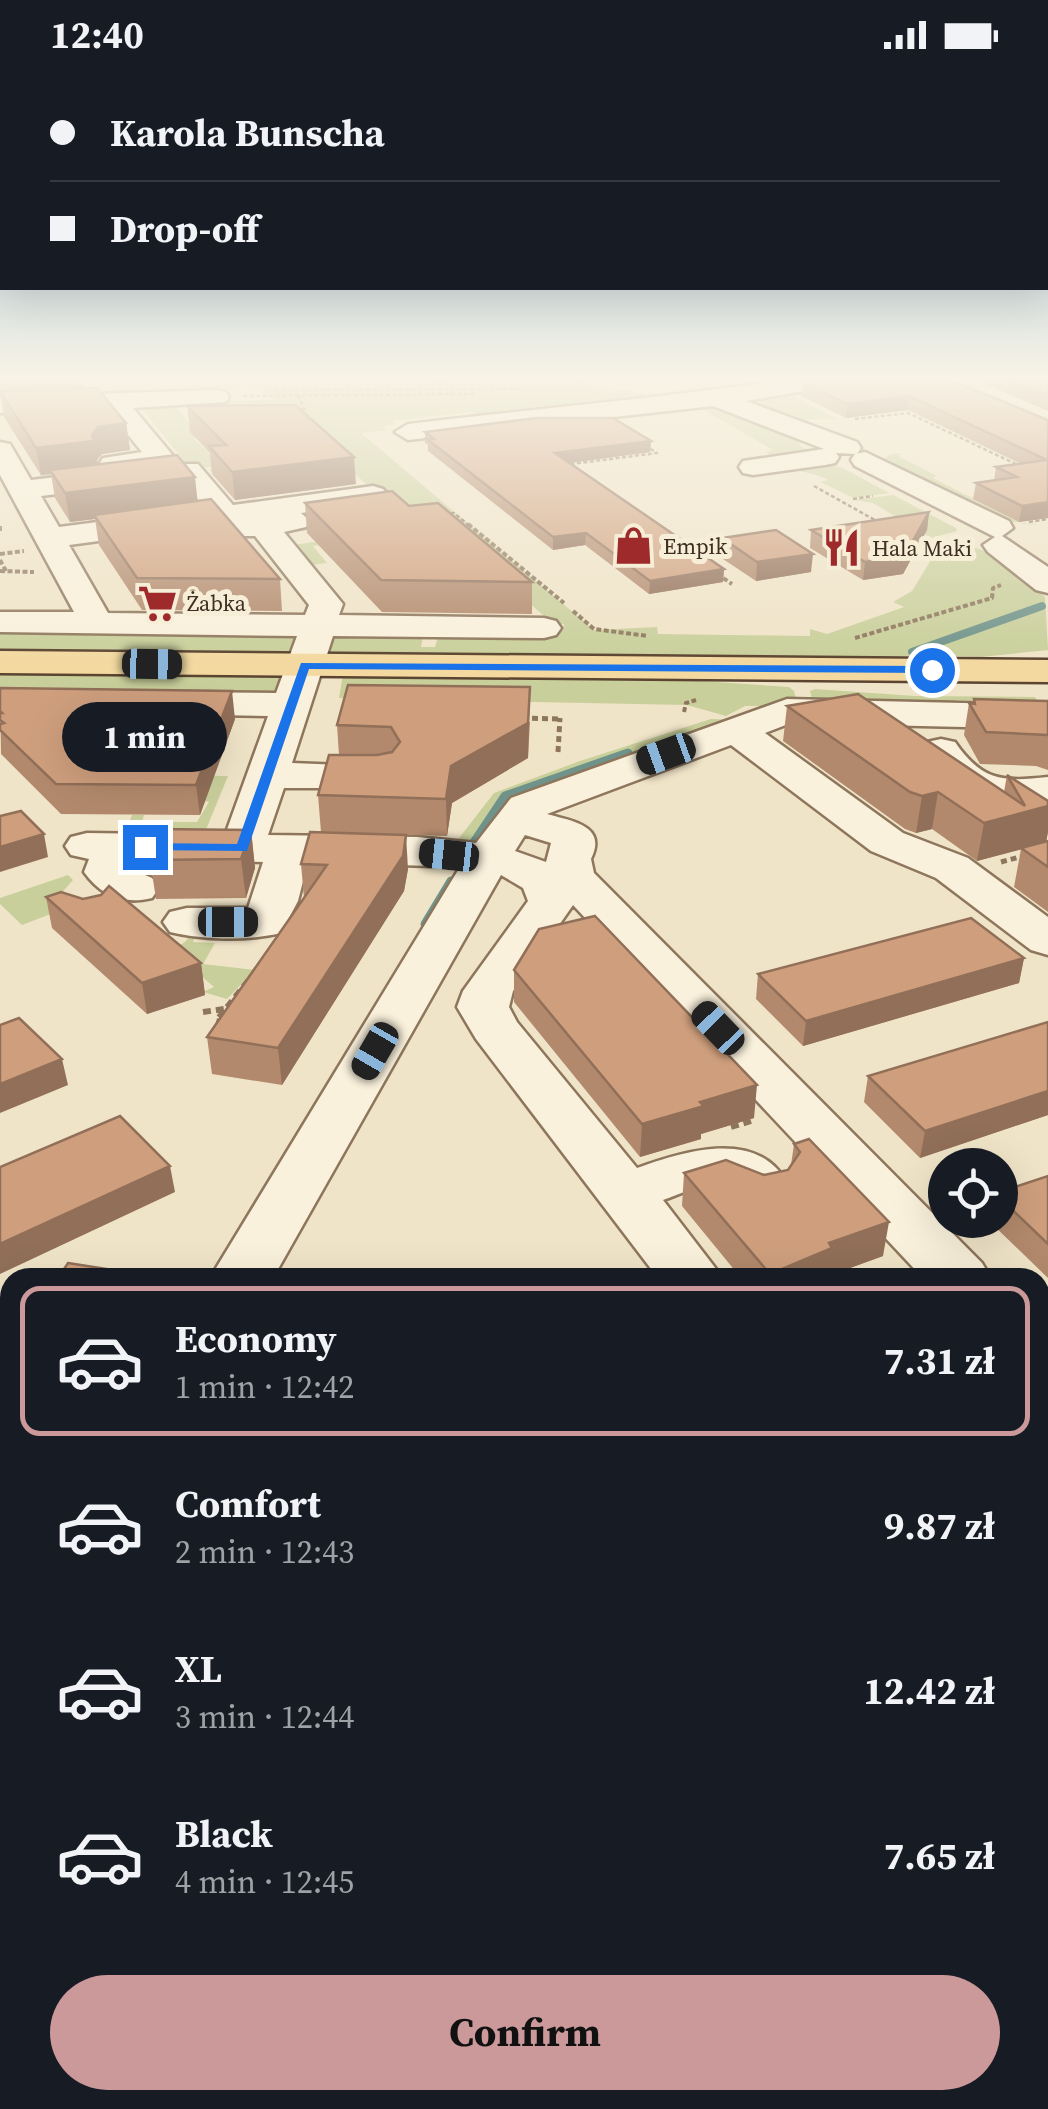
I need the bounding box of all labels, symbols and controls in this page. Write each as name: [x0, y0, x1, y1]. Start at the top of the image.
text: 12:40: [50, 9, 144, 61]
text: Karola Bunscha: [110, 107, 385, 159]
text: Drop-off: [110, 203, 259, 255]
shop icon: Empik: [612, 525, 654, 567]
restaurant icon: Hala Maki: [821, 527, 863, 569]
place label: Empik: [663, 531, 728, 561]
place label: Hala Maki: [872, 533, 972, 563]
supermarket icon: Żabka: [136, 582, 178, 624]
place label: Żabka: [187, 588, 247, 618]
car: [122, 648, 182, 680]
route start: [910, 648, 955, 693]
callout: 1 min: [62, 702, 228, 772]
text: 1 min: [103, 715, 186, 759]
car: [633, 730, 699, 778]
route end: [123, 825, 168, 870]
car: [418, 837, 480, 873]
car: [198, 907, 258, 937]
car: [686, 996, 750, 1060]
car: [347, 1018, 403, 1084]
map controls: [928, 1148, 1018, 1238]
button: locate: [928, 1148, 1018, 1238]
text: Economy: [175, 1313, 337, 1365]
icon: car: [55, 1316, 145, 1406]
text: 7.31 zł: [884, 1335, 995, 1387]
text: 1 min · 12:42: [175, 1365, 354, 1409]
text: Comfort: [175, 1478, 321, 1530]
icon: car: [55, 1481, 145, 1571]
text: 9.87 zł: [884, 1500, 995, 1552]
text: 2 min · 12:43: [175, 1530, 354, 1574]
text: XL: [175, 1643, 222, 1695]
icon: car: [55, 1646, 145, 1736]
text: 12.42 zł: [863, 1665, 995, 1717]
text: 3 min · 12:44: [175, 1695, 354, 1739]
text: Black: [175, 1808, 273, 1860]
icon: car: [55, 1811, 145, 1901]
text: 7.65 zł: [884, 1830, 995, 1882]
text: 4 min · 12:45: [175, 1860, 354, 1904]
button: Confirm: [50, 1975, 1000, 2090]

